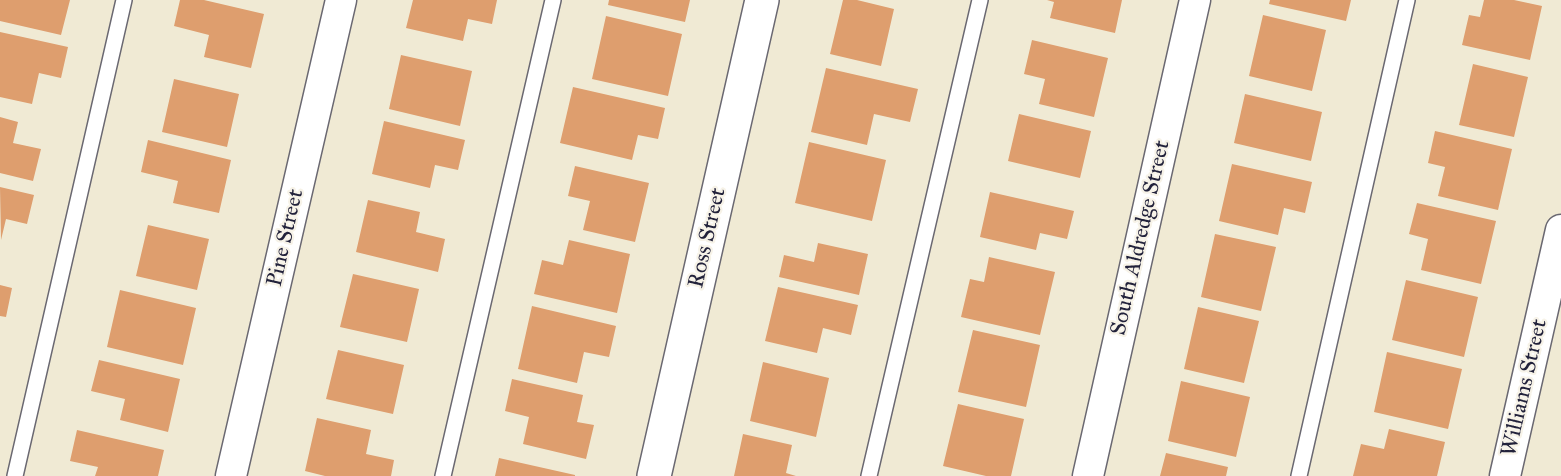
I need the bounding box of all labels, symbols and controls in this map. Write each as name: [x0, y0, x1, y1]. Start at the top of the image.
street label: South Aldredge Street: [1106, 138, 1176, 338]
street label: Ross Street: [684, 185, 732, 291]
street label: Pine Street: [262, 187, 310, 289]
street label: Williams Street: [1496, 317, 1554, 459]

